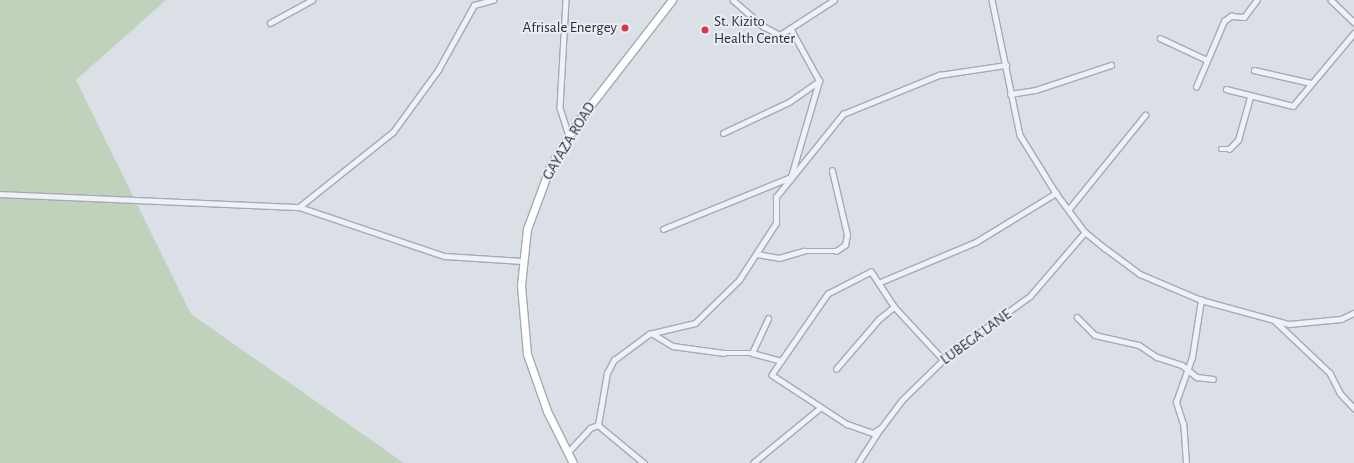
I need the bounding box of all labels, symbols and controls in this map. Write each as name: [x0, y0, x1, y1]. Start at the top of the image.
place label: St. Kizito Health Center: [714, 12, 795, 47]
place label: Afrisale Energey: [523, 19, 617, 37]
marker: Afrisale Energey: [620, 23, 630, 33]
marker: St. Kizito Health Center: [699, 24, 711, 36]
street label: GAYAZA ROAD: [539, 99, 599, 183]
street label: LUBEGA LANE: [937, 305, 1015, 369]

